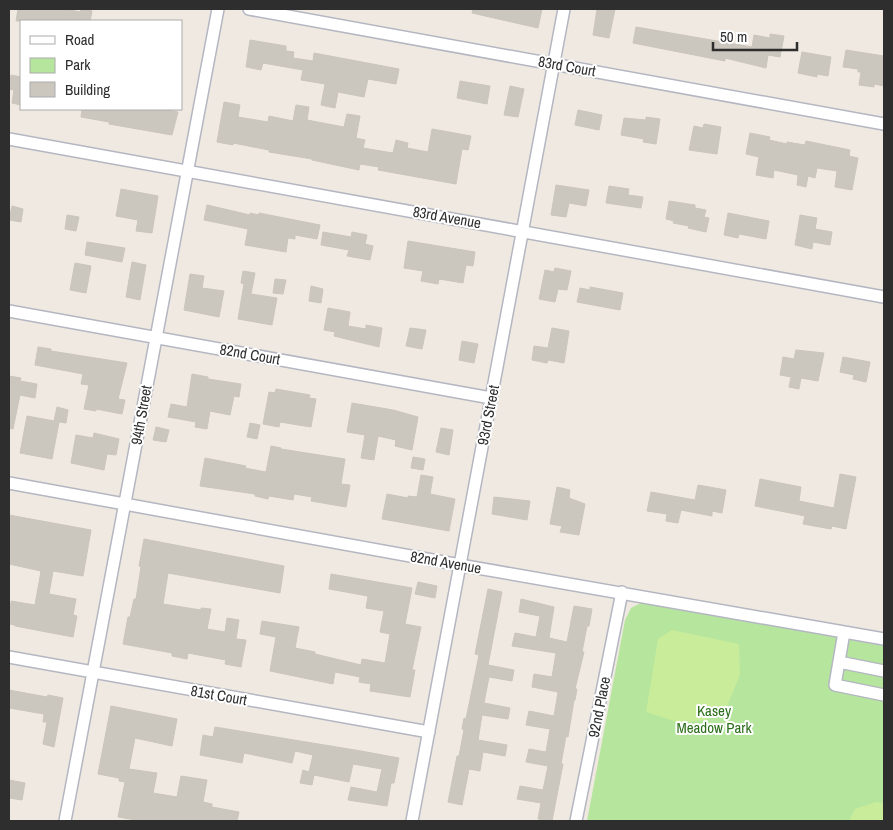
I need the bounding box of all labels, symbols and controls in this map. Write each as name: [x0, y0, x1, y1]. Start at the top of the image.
legend: [20, 20, 182, 110]
scale bar: [713, 20, 797, 52]
text: 50 m: [720, 26, 747, 47]
text: Road: [65, 29, 94, 50]
street label: 83rd Court: [537, 51, 598, 81]
text: Park: [65, 54, 91, 75]
text: Building: [65, 79, 110, 100]
street label: 83rd Avenue: [411, 201, 483, 233]
street label: 82nd Court: [218, 338, 282, 370]
street label: 94th Street: [125, 383, 157, 446]
street label: 93rd Street: [472, 383, 504, 447]
street label: 82nd Avenue: [409, 545, 483, 579]
street label: 92nd Place: [583, 675, 615, 739]
street label: 81st Court: [189, 680, 249, 710]
park label: Kasey Meadow Park: [676, 700, 752, 738]

